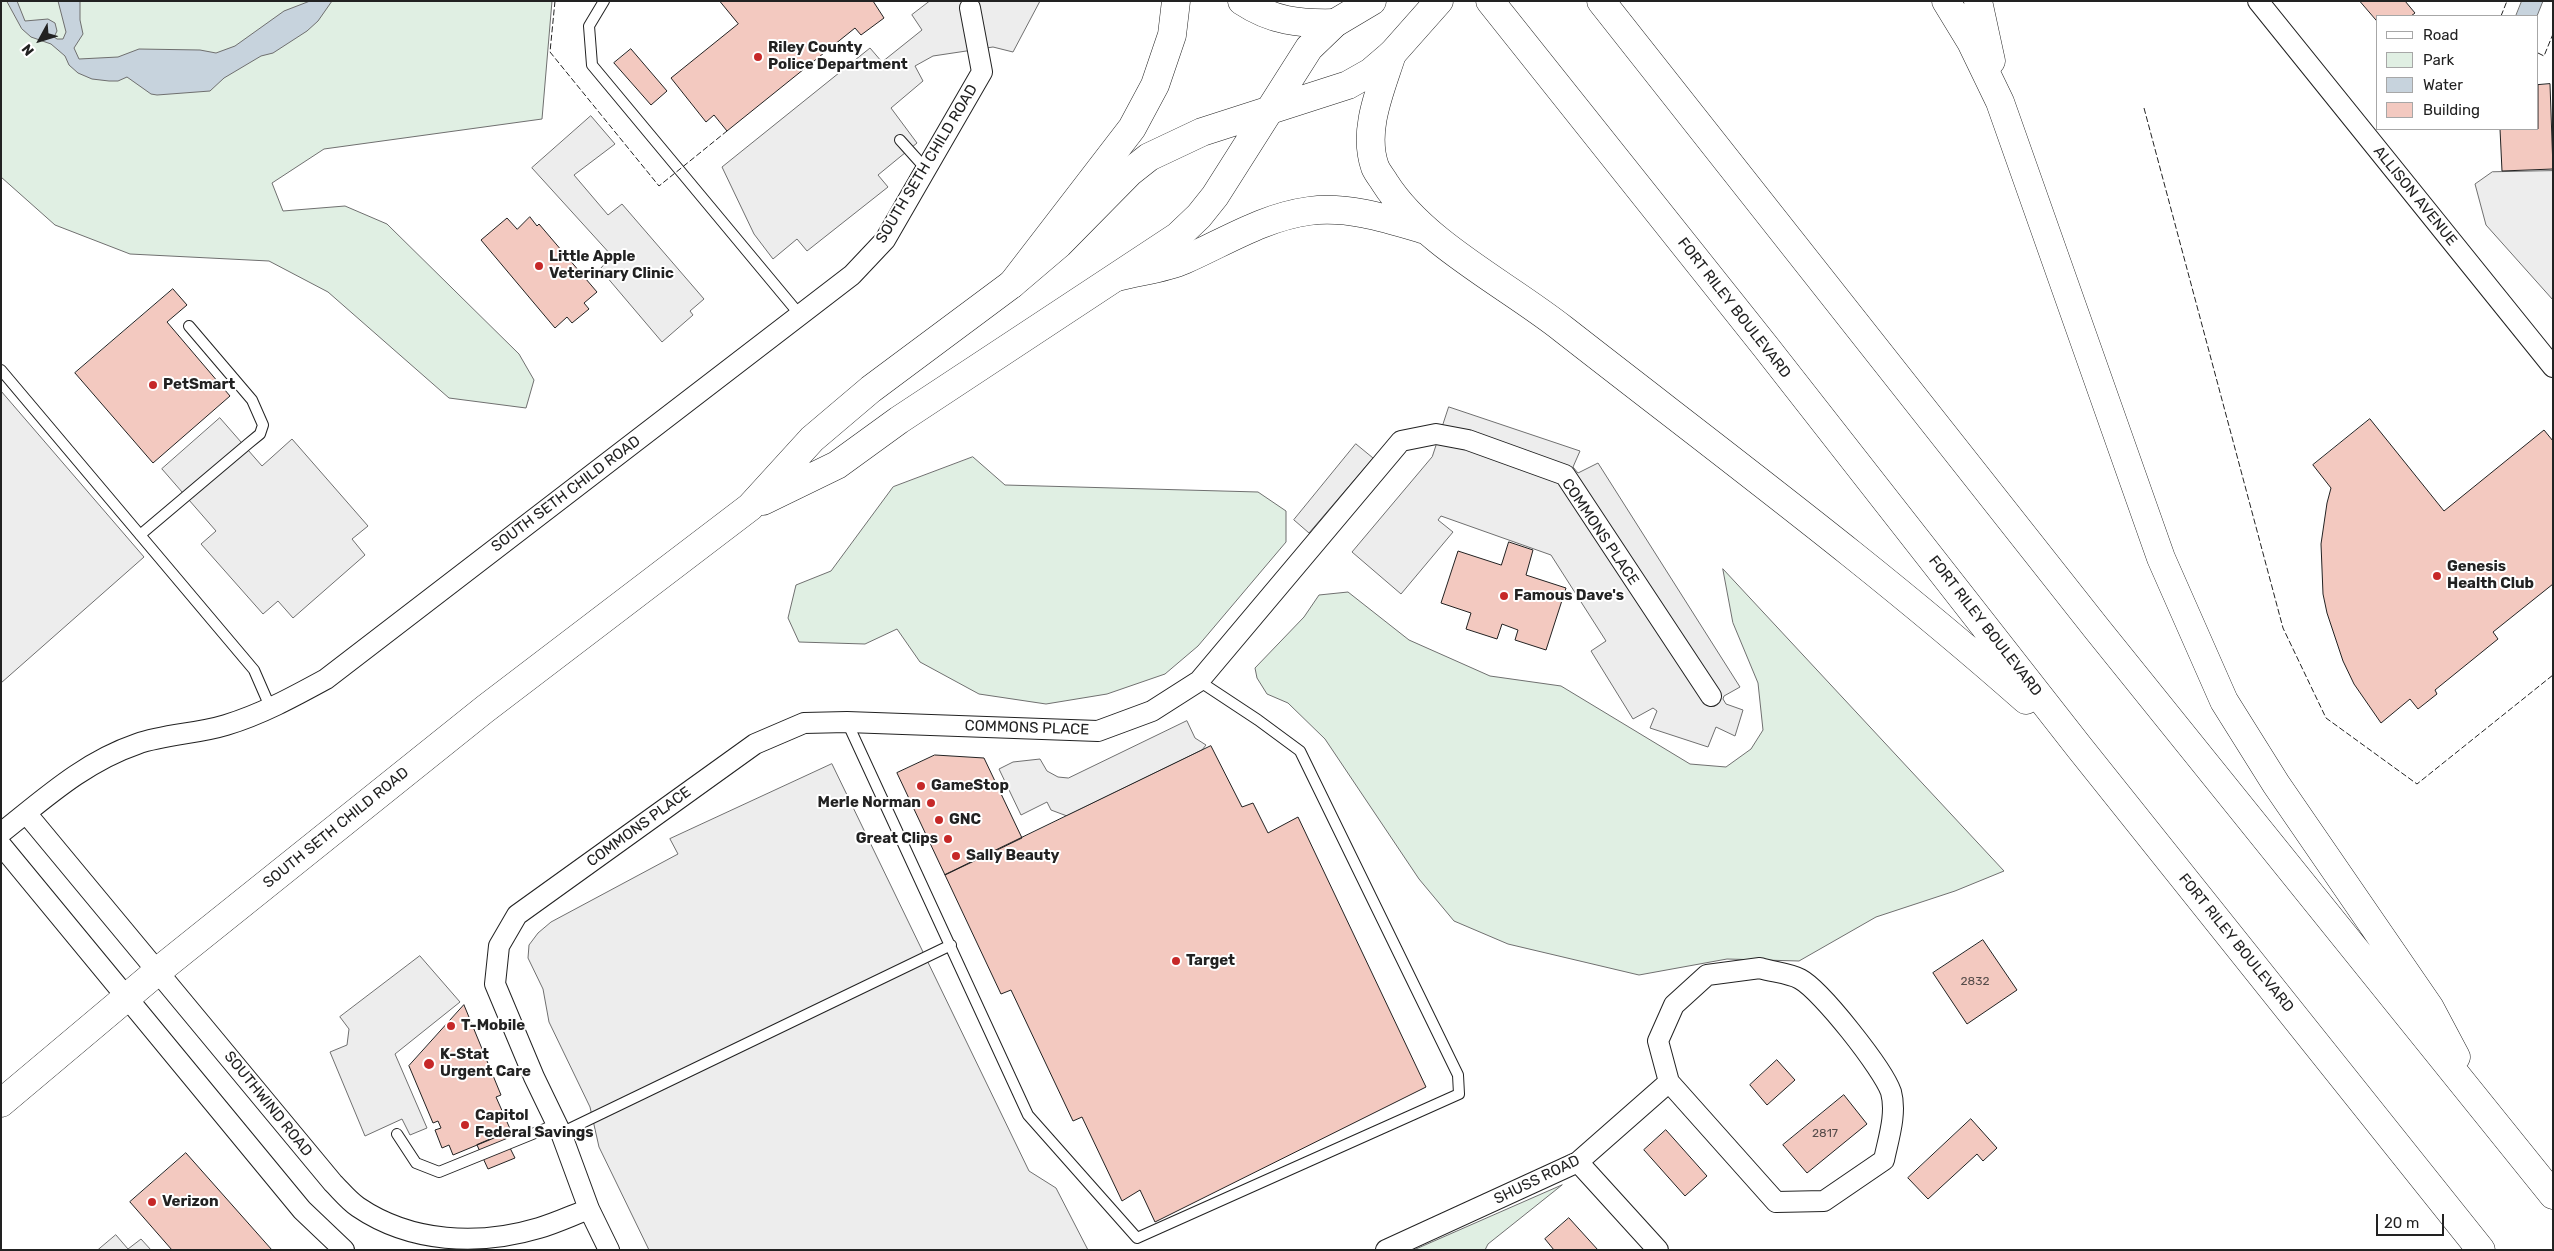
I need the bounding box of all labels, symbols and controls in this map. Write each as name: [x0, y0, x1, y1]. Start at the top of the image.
north arrow: [15, 15, 65, 65]
legend: [2376, 15, 2539, 130]
text: Road: [2423, 26, 2459, 44]
place label: Riley County Police Department: [768, 39, 908, 74]
text: N: [18, 40, 38, 59]
marker: Riley County Police Department: [752, 51, 764, 63]
text: Park: [2423, 51, 2454, 69]
text: Water: [2423, 76, 2463, 94]
street label: SOUTH SETH CHILD ROAD: [872, 81, 982, 247]
text: Building: [2423, 101, 2480, 119]
street label: ALLISON AVENUE: [2369, 143, 2461, 249]
street label: FORT RILEY BOULEVARD: [1674, 234, 1794, 382]
place label: Little Apple Veterinary Clinic: [549, 248, 674, 283]
marker: Little Apple Veterinary Clinic: [533, 260, 545, 272]
place label: PetSmart: [163, 376, 235, 394]
marker: PetSmart: [147, 379, 159, 391]
street label: SOUTH SETH CHILD ROAD: [488, 432, 644, 556]
street label: COMMONS PLACE: [1558, 475, 1642, 589]
street label: FORT RILEY BOULEVARD: [1925, 552, 2045, 700]
place label: Genesis Health Club: [2447, 558, 2534, 593]
marker: Genesis Health Club: [2431, 570, 2443, 582]
place label: Famous Dave's: [1514, 587, 1624, 605]
marker: Famous Dave's: [1498, 590, 1510, 602]
street label: COMMONS PLACE: [964, 717, 1090, 739]
street label: SOUTH SETH CHILD ROAD: [260, 764, 412, 892]
place label: GameStop: [931, 777, 1009, 795]
marker: GameStop: [915, 780, 927, 792]
street label: COMMONS PLACE: [583, 783, 695, 871]
place label: Merle Norman: [817, 794, 921, 812]
marker: Merle Norman: [925, 797, 937, 809]
place label: GNC: [949, 811, 981, 829]
marker: GNC: [933, 814, 945, 826]
place label: Great Clips: [856, 830, 938, 848]
marker: Great Clips: [942, 833, 954, 845]
place label: Sally Beauty: [966, 847, 1059, 865]
marker: Sally Beauty: [950, 850, 962, 862]
street label: FORT RILEY BOULEVARD: [2175, 870, 2297, 1016]
place label: Target: [1186, 952, 1235, 970]
marker: Target: [1170, 955, 1182, 967]
house number: 2832: [1961, 975, 1989, 989]
place label: T-Mobile: [461, 1017, 525, 1035]
marker: T-Mobile: [445, 1020, 457, 1032]
place label: K-Stat Urgent Care: [440, 1046, 531, 1081]
street label: SOUTHWIND ROAD: [220, 1048, 316, 1160]
marker: K-Stat Urgent Care: [422, 1057, 436, 1071]
place label: Capitol Federal Savings: [475, 1107, 594, 1142]
marker: Capitol Federal Savings: [459, 1119, 471, 1131]
house number: 2817: [1812, 1127, 1838, 1141]
street label: SHUSS ROAD: [1491, 1152, 1583, 1208]
place label: Verizon: [162, 1193, 219, 1211]
marker: Verizon: [146, 1196, 158, 1208]
scale bar: [2379, 1204, 2446, 1236]
text: 20 m: [2384, 1214, 2419, 1232]

